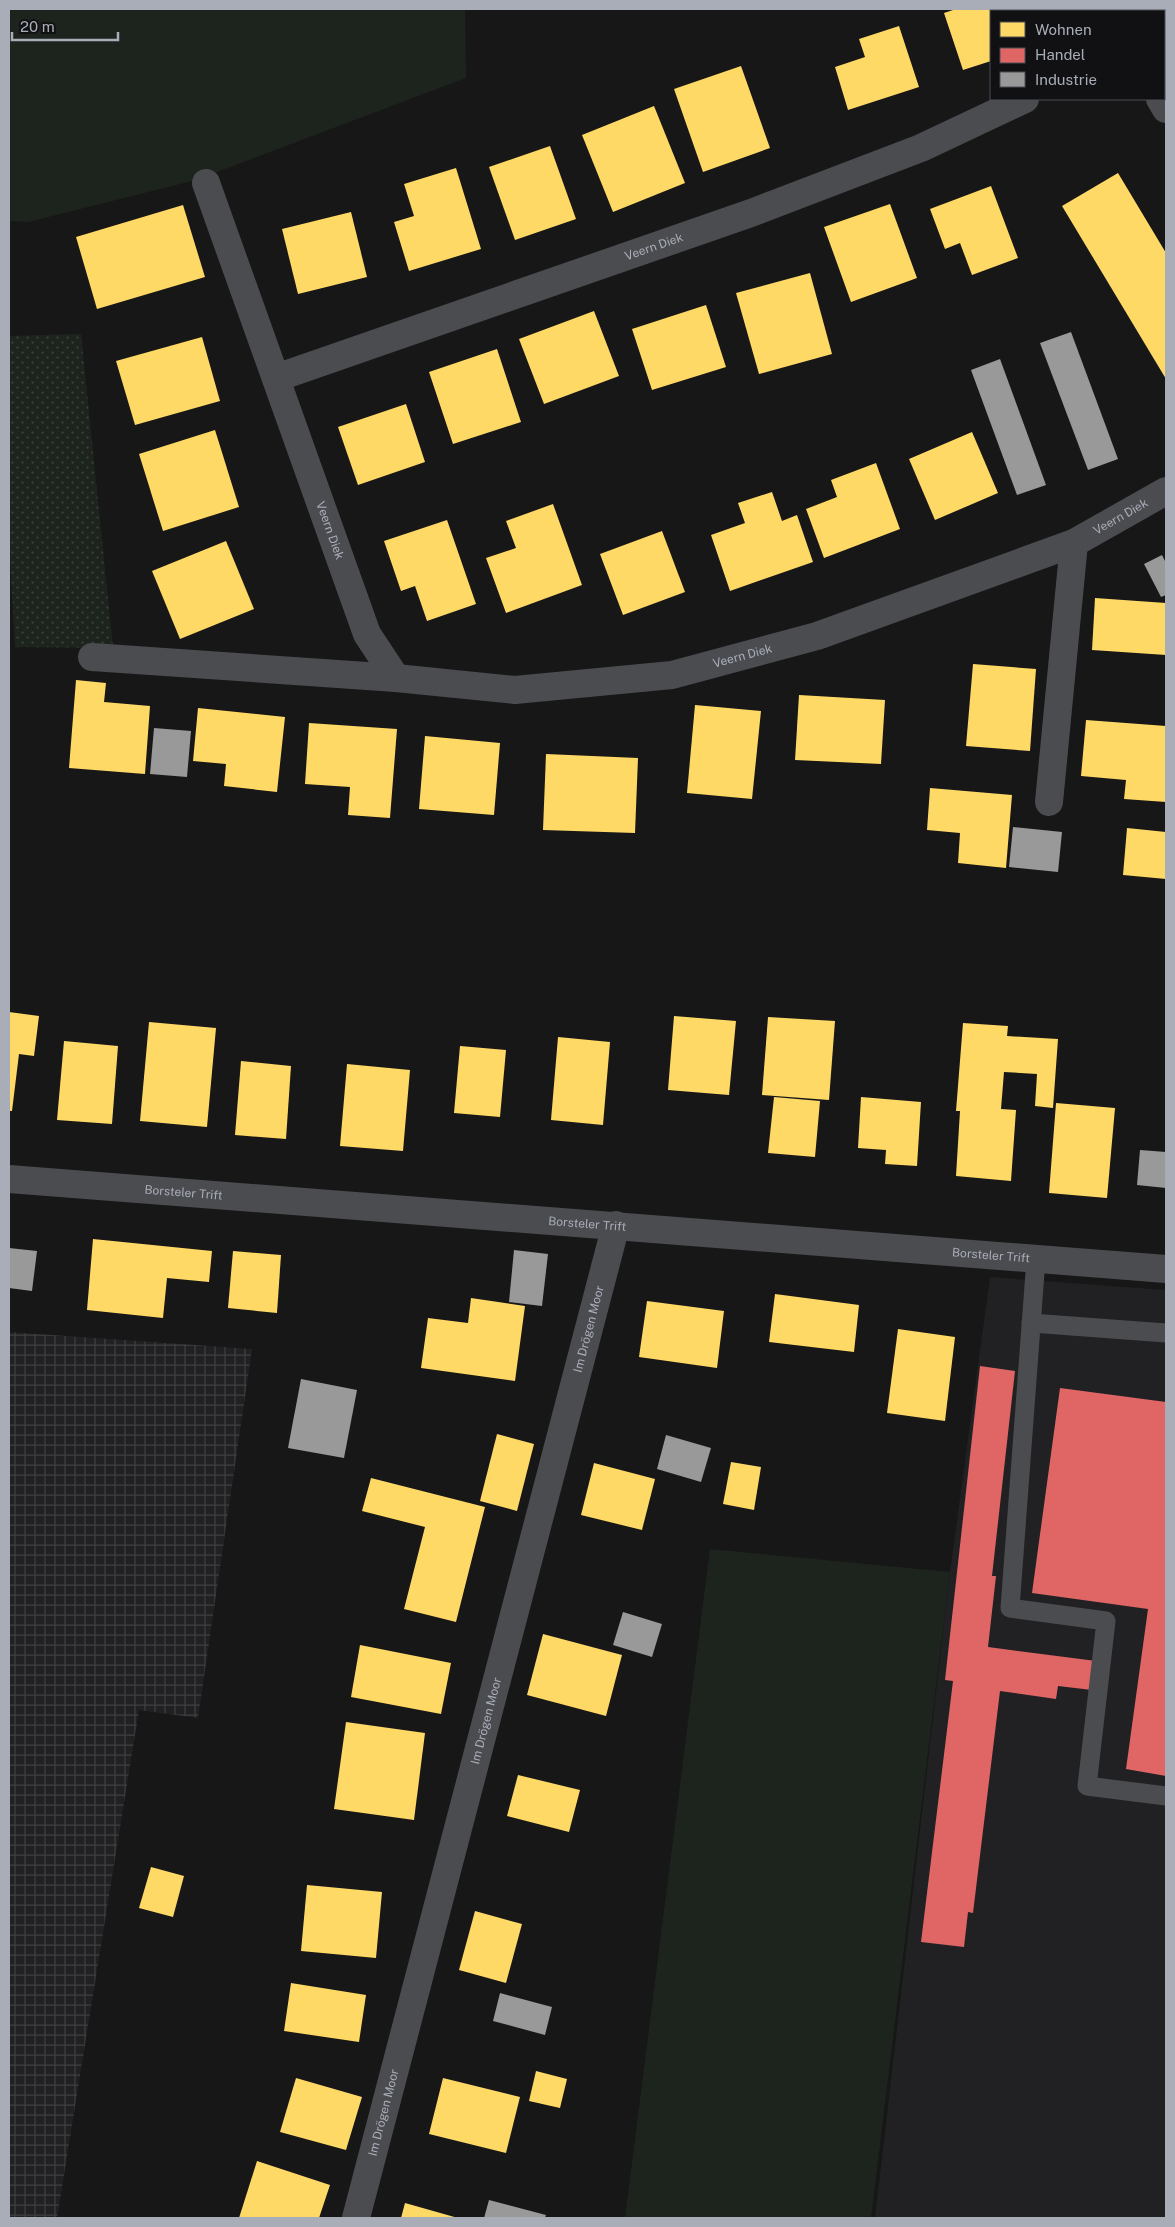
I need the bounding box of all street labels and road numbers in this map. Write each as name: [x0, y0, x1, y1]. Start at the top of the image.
street label: Veern Diek: [623, 230, 685, 263]
street label: Veern Diek: [1091, 496, 1151, 538]
street label: Veern Diek: [313, 500, 347, 562]
street label: Veern Diek: [711, 641, 774, 671]
street label: Borsteler Trift: [144, 1183, 223, 1203]
street label: Borsteler Trift: [548, 1214, 627, 1234]
street label: Borsteler Trift: [952, 1245, 1031, 1265]
street label: Im Drögen Moor: [571, 1284, 607, 1374]
street label: Im Drögen Moor: [468, 1676, 504, 1766]
street label: Im Drögen Moor: [366, 2067, 402, 2157]

